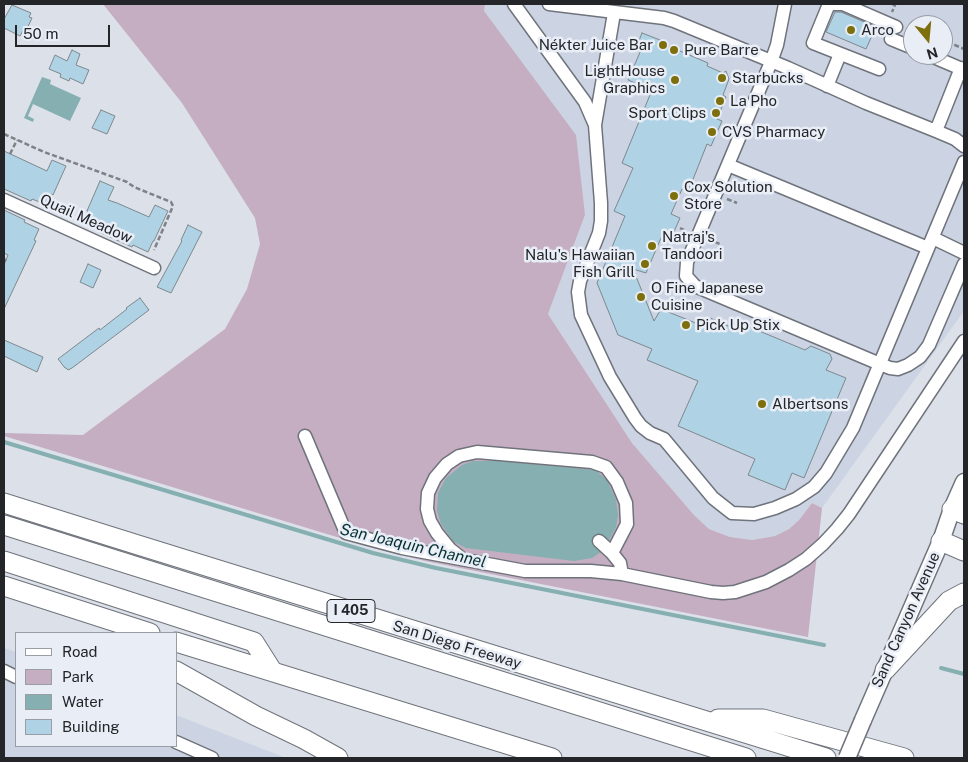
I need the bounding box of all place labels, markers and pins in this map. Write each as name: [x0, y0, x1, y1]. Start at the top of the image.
place label: Arco: [861, 21, 894, 39]
marker: Arco: [845, 24, 857, 36]
place label: Nékter Juice Bar: [539, 36, 653, 54]
marker: Nékter Juice Bar: [657, 39, 669, 51]
place label: Pure Barre: [684, 41, 759, 59]
marker: Pure Barre: [668, 44, 680, 56]
place label: LightHouse Graphics: [585, 62, 665, 97]
place label: Starbucks: [732, 69, 803, 87]
marker: Starbucks: [716, 72, 728, 84]
marker: LightHouse Graphics: [669, 74, 681, 86]
place label: La Pho: [730, 92, 777, 110]
marker: La Pho: [714, 95, 726, 107]
place label: Sport Clips: [628, 104, 706, 122]
marker: Sport Clips: [710, 107, 722, 119]
place label: CVS Pharmacy: [722, 123, 825, 141]
marker: CVS Pharmacy: [706, 126, 718, 138]
place label: Cox Solution Store: [684, 178, 773, 213]
marker: Cox Solution Store: [668, 190, 680, 202]
place label: Natraj's Tandoori: [662, 228, 722, 263]
marker: Natraj's Tandoori: [646, 240, 658, 252]
place label: Nalu's Hawaiian Fish Grill: [525, 246, 635, 281]
marker: Nalu's Hawaiian Fish Grill: [639, 258, 651, 270]
place label: O Fine Japanese Cuisine: [651, 279, 764, 314]
marker: O Fine Japanese Cuisine: [635, 291, 647, 303]
place label: Pick Up Stix: [696, 316, 780, 334]
marker: Pick Up Stix: [680, 319, 692, 331]
place label: Albertsons: [772, 395, 848, 413]
marker: Albertsons: [756, 398, 768, 410]

